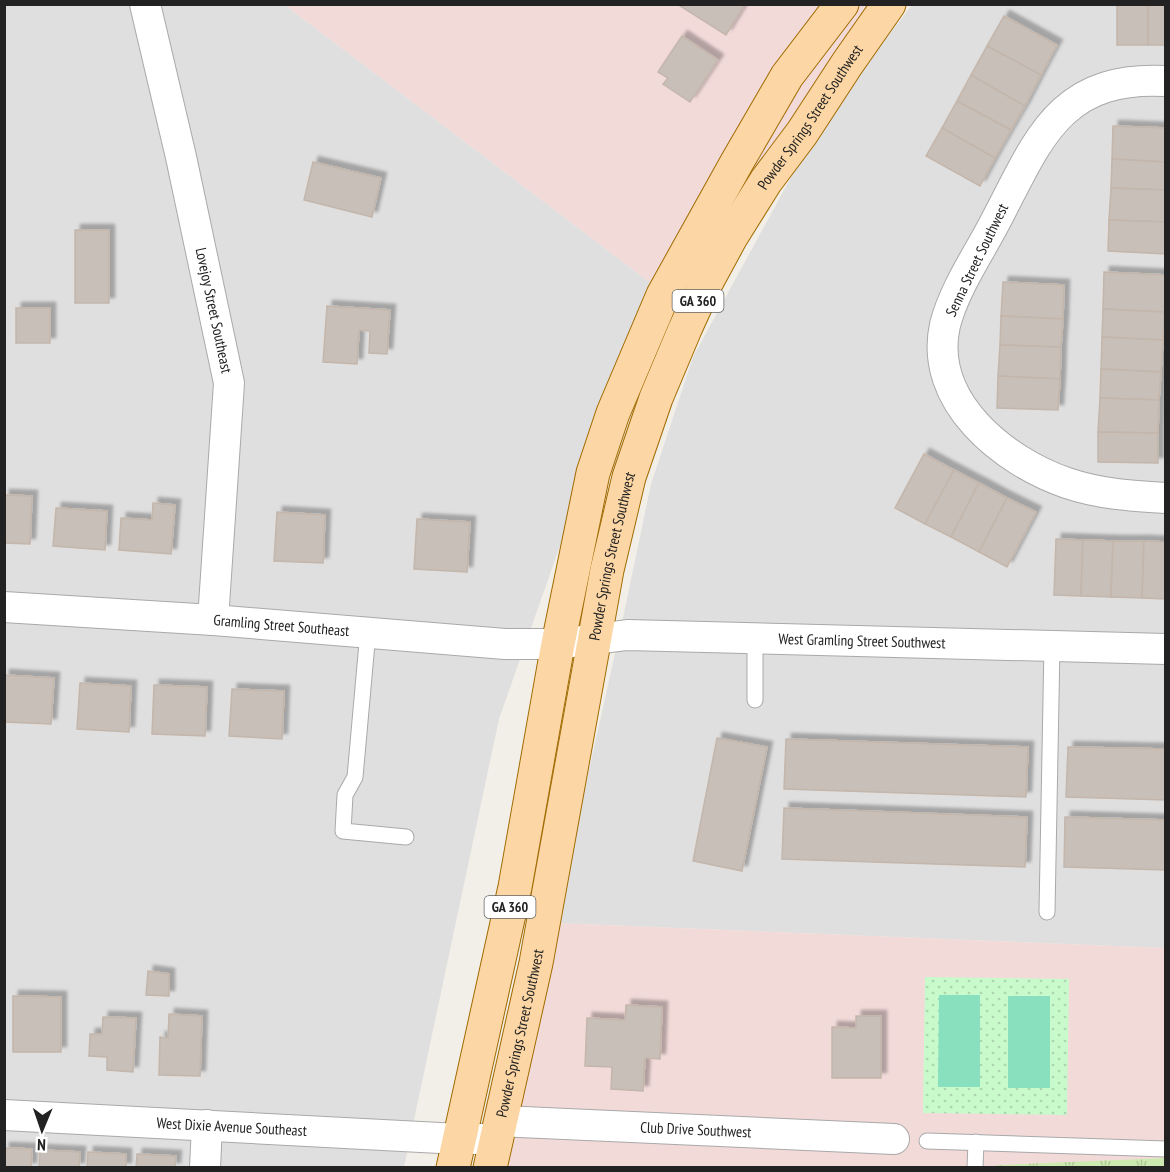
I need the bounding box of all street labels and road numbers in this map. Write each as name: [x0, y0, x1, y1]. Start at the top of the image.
street label: Powder Springs Street Southwest: [753, 41, 867, 193]
street label: Senna Street Southwest: [941, 200, 1012, 319]
street label: Lovejoy Street Southeast: [191, 246, 237, 375]
road number: GA 360: [672, 290, 724, 312]
street label: Powder Springs Street Southwest: [584, 469, 639, 642]
street label: Gramling Street Southeast: [213, 610, 350, 640]
street label: West Gramling Street Southwest: [778, 629, 946, 652]
road number: GA 360: [484, 896, 536, 918]
street label: Powder Springs Street Southwest: [492, 948, 547, 1119]
street label: West Dixie Avenue Southeast: [156, 1113, 307, 1140]
street label: Club Drive Southwest: [640, 1117, 752, 1141]

